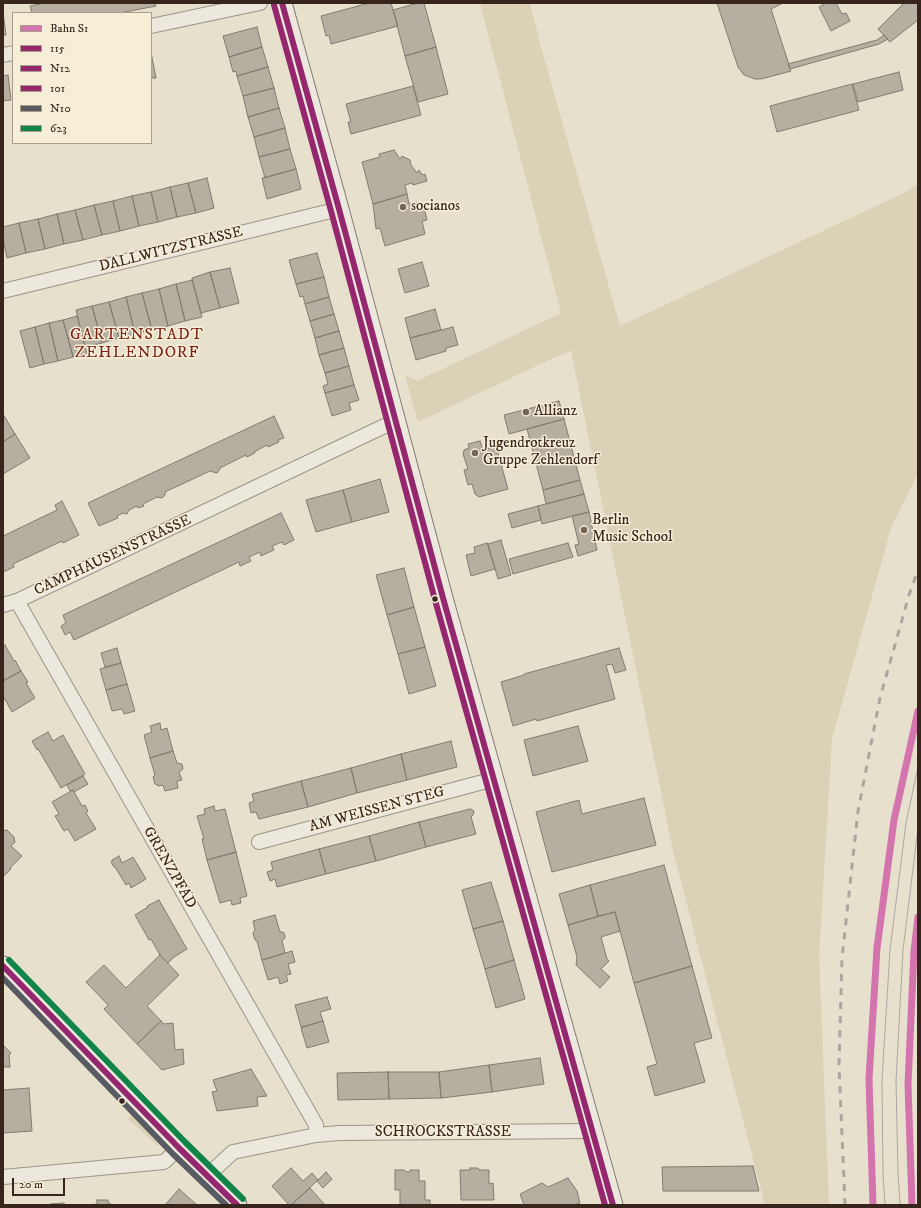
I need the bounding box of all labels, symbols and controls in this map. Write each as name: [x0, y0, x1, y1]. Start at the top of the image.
legend: [12, 12, 152, 144]
text: Bahn S1: [50, 21, 89, 36]
text: 115: [50, 41, 65, 56]
text: N12: [50, 61, 70, 76]
text: 101: [50, 81, 65, 96]
text: N10: [50, 101, 71, 116]
text: 623: [50, 121, 67, 136]
place label: socianos: [411, 198, 460, 216]
marker: socianos: [398, 202, 408, 212]
street label: DALLWITZSTRASSE: [97, 223, 245, 277]
district label: GARTENSTADT ZEHLENDORF: [70, 326, 204, 364]
place label: Allianz: [534, 403, 577, 421]
marker: Allianz: [521, 407, 531, 417]
place label: Jugendrotkreuz Gruppe Zehlendorf: [483, 435, 598, 470]
marker: Jugendrotkreuz Gruppe Zehlendorf: [470, 448, 480, 458]
street label: CAMPHAUSENSTRASSE: [32, 512, 194, 600]
place label: Berlin Music School: [592, 512, 672, 547]
marker: Berlin Music School: [579, 525, 589, 535]
unlabelled marker: [430, 594, 440, 604]
street label: AM WEISSEN STEG: [307, 783, 447, 837]
street label: GRENZPFAD: [138, 824, 200, 912]
unlabelled marker: [117, 1096, 127, 1106]
street label: SCHROCKSTRASSE: [375, 1124, 511, 1142]
scale bar: [14, 1170, 67, 1196]
text: 20 m: [19, 1177, 43, 1192]

